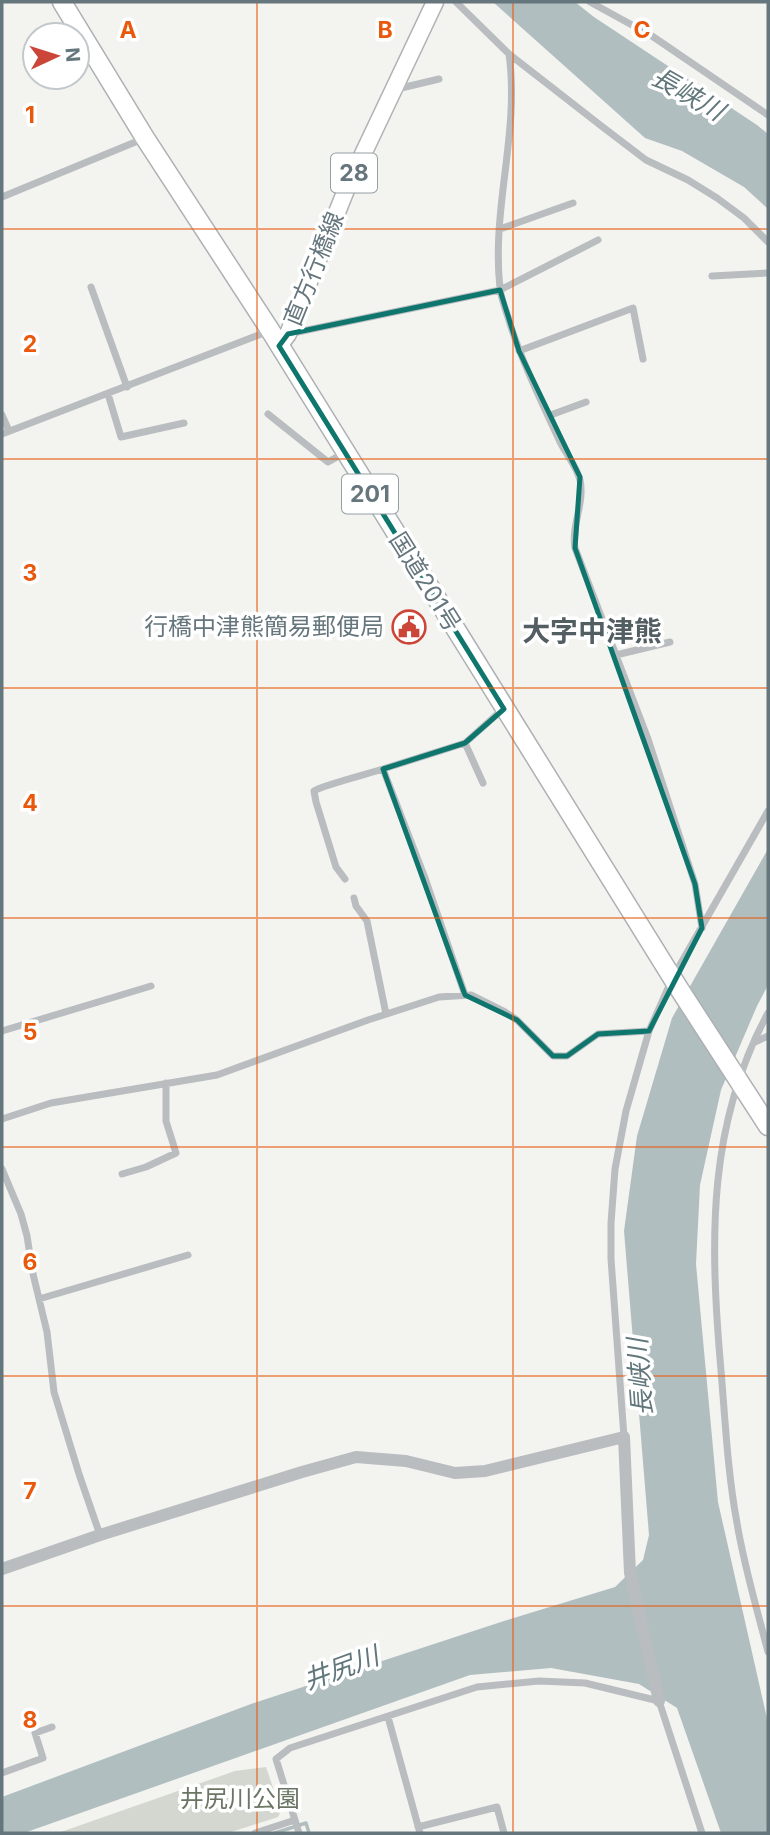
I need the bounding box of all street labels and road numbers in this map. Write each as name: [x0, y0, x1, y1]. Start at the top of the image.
road number: 28: [331, 154, 377, 192]
street label: 直方行橋線: [278, 208, 349, 330]
road number: 201: [342, 474, 398, 514]
street label: 国道201号: [384, 527, 467, 637]

